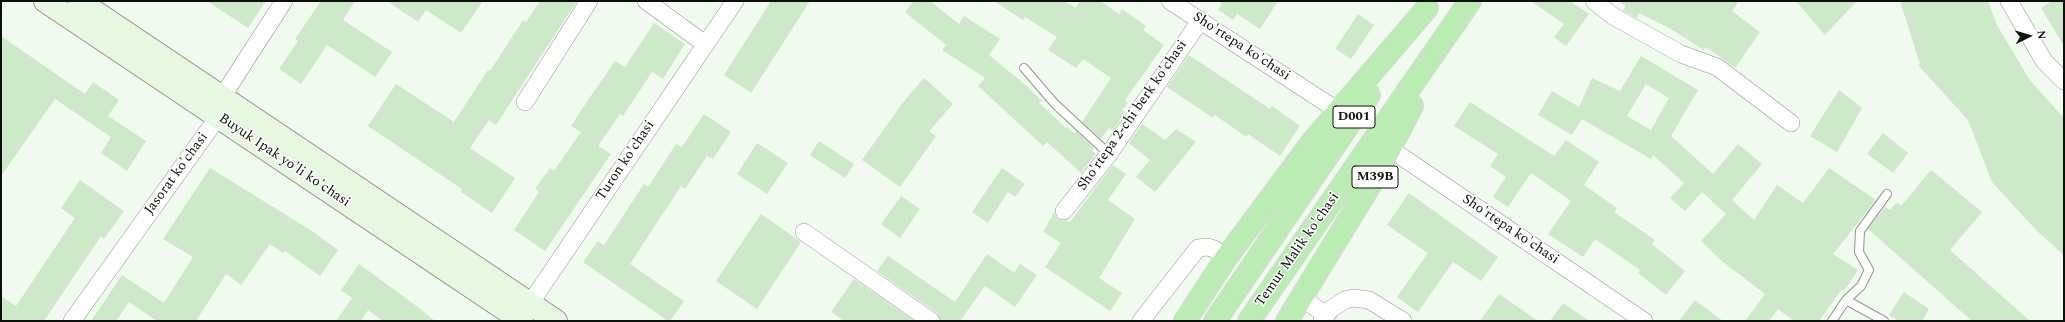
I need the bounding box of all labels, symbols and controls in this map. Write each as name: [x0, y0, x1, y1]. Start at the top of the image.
street label: Sho'rtepa ko'chasi: [1189, 9, 1293, 85]
north arrow: [2009, 16, 2049, 56]
text: N: [2033, 30, 2050, 40]
street label: Sho'rtepa 2-chi berk ko'chasi: [1075, 38, 1191, 194]
road number: D001: [1333, 106, 1375, 128]
street label: Buyuk Ipak yo'li ko'chasi: [215, 111, 353, 211]
street label: Turon ko'chasi: [593, 118, 659, 204]
street label: Jasorat ko'chasi: [142, 130, 212, 218]
road number: M39B: [1352, 166, 1398, 188]
street label: Temur Malik ko'chasi: [1252, 190, 1344, 310]
street label: Sho'rtepa ko'chasi: [1458, 191, 1562, 269]

